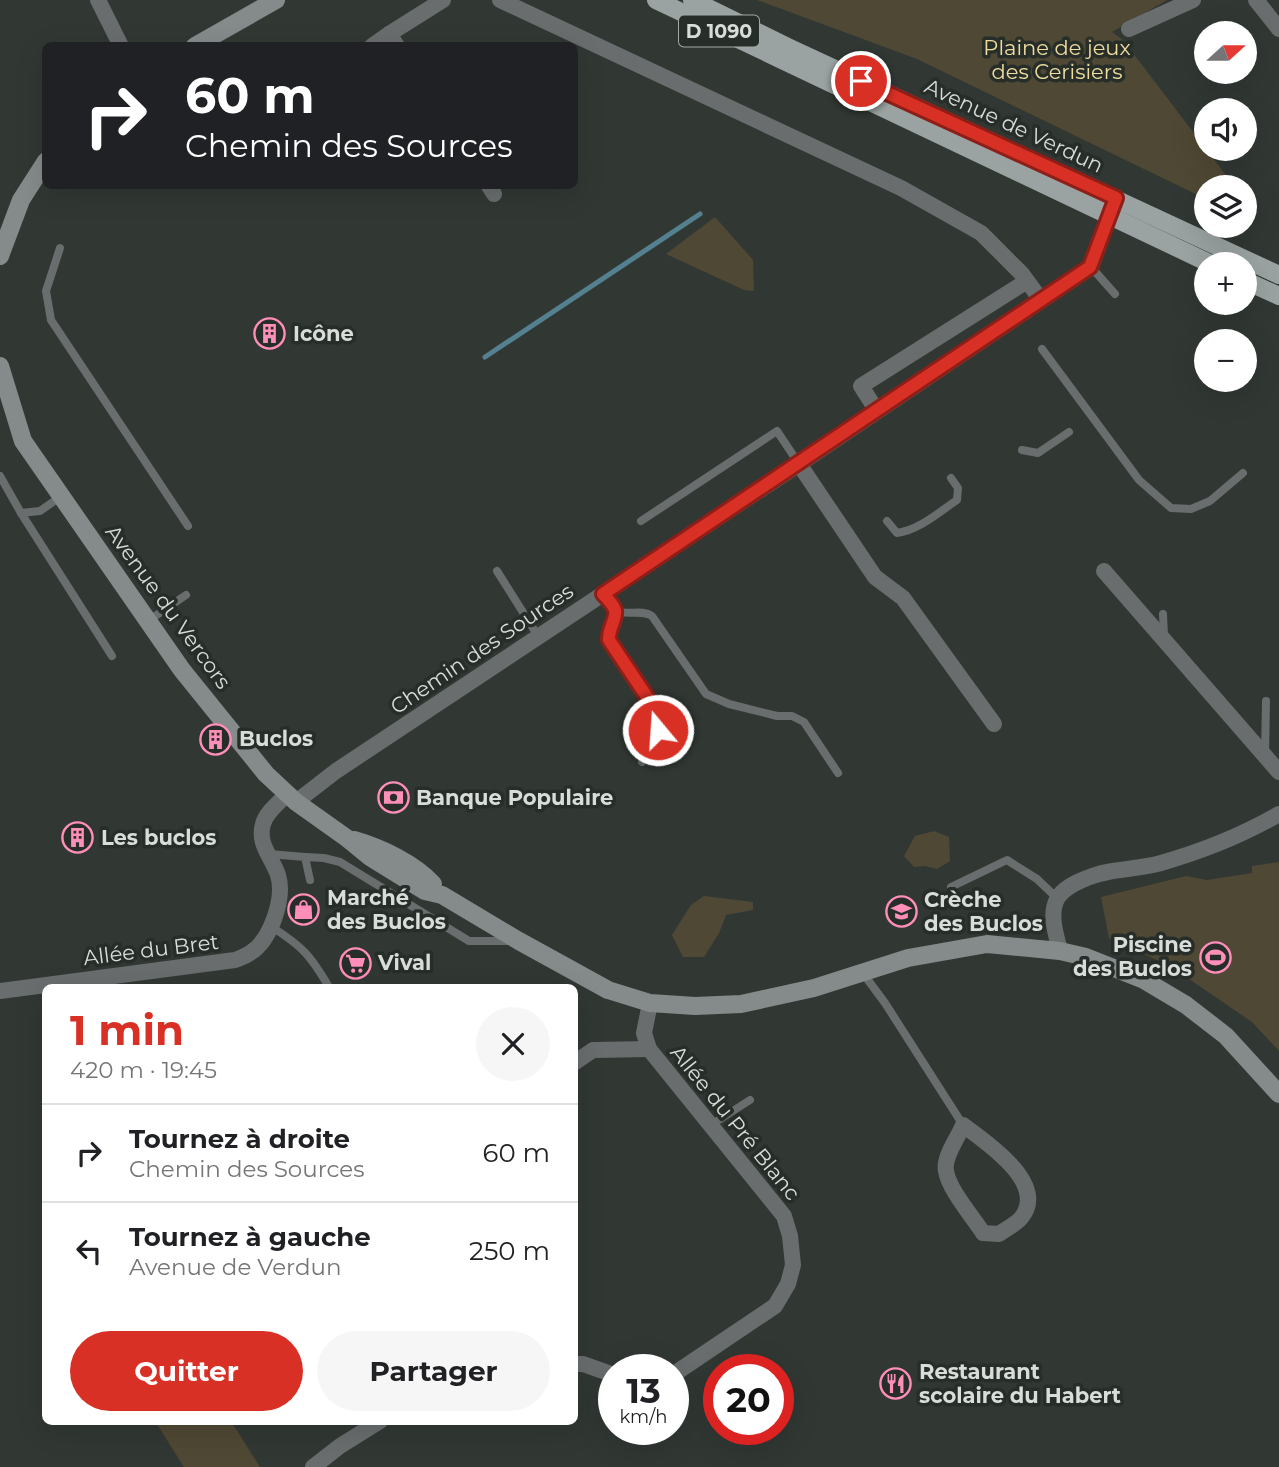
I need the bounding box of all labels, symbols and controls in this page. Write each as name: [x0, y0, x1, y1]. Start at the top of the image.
road number: D 1090: [679, 16, 759, 46]
north arrow: [1194, 21, 1256, 84]
map controls: [1194, 21, 1257, 392]
park label: Plaine de jeux des Cerisiers: [983, 35, 1131, 84]
pin: [831, 51, 891, 111]
icon: arrive: [842, 62, 880, 100]
text: 60 m: [185, 66, 315, 125]
icon: right: [70, 70, 161, 161]
street label: Avenue de Verdun: [921, 73, 1107, 178]
button: sound: [1194, 98, 1257, 161]
text: Chemin des Sources: [185, 126, 513, 165]
button: layers: [1194, 175, 1257, 238]
button: +: [1194, 252, 1257, 315]
building icon: Icône: [253, 317, 287, 351]
place label: Icône: [293, 321, 354, 346]
button: −: [1194, 329, 1257, 392]
street label: Avenue du Vercors: [101, 520, 236, 693]
street label: Chemin des Sources: [386, 578, 578, 719]
position arrow: [621, 693, 695, 767]
building icon: Buclos: [199, 722, 233, 756]
place label: Buclos: [239, 726, 313, 751]
bank icon: Banque Populaire: [376, 781, 410, 815]
place label: Banque Populaire: [416, 785, 613, 810]
building icon: Les buclos: [61, 821, 95, 855]
place label: Les buclos: [101, 825, 216, 850]
place label: Marché des Buclos: [327, 885, 446, 934]
place label: Crèche des Buclos: [924, 887, 1043, 936]
shop icon: Marché des Buclos: [287, 893, 321, 927]
school or university icon: Crèche des Buclos: [884, 895, 918, 929]
street label: Allée du Bret: [82, 929, 220, 970]
place label: Piscine des Buclos: [1073, 932, 1192, 981]
sports icon: Piscine des Buclos: [1198, 940, 1232, 974]
supermarket icon: Vival: [338, 946, 372, 980]
place label: Vival: [377, 950, 431, 975]
text: 1 min: [70, 1004, 184, 1056]
button: close: [476, 1007, 550, 1081]
street label: Allée du Pré Blanc: [665, 1040, 805, 1205]
text: 420 m · 19:45: [70, 1056, 217, 1084]
text: Tournez à droite: [129, 1123, 350, 1155]
icon: right: [70, 1134, 108, 1172]
text: 60 m: [483, 1137, 550, 1169]
text: Chemin des Sources: [129, 1155, 364, 1183]
text: Tournez à gauche: [129, 1221, 371, 1253]
icon: left: [70, 1232, 108, 1270]
text: 250 m: [469, 1235, 550, 1267]
text: Avenue de Verdun: [129, 1253, 342, 1281]
button: Quitter: [70, 1331, 303, 1411]
button: Partager: [317, 1331, 550, 1411]
speed limit sign: 20: [703, 1354, 794, 1445]
place label: Restaurant scolaire du Habert: [919, 1359, 1121, 1408]
restaurant icon: Restaurant scolaire du Habert: [879, 1367, 913, 1401]
text: 13: [626, 1369, 661, 1412]
text: km/h: [619, 1406, 668, 1428]

